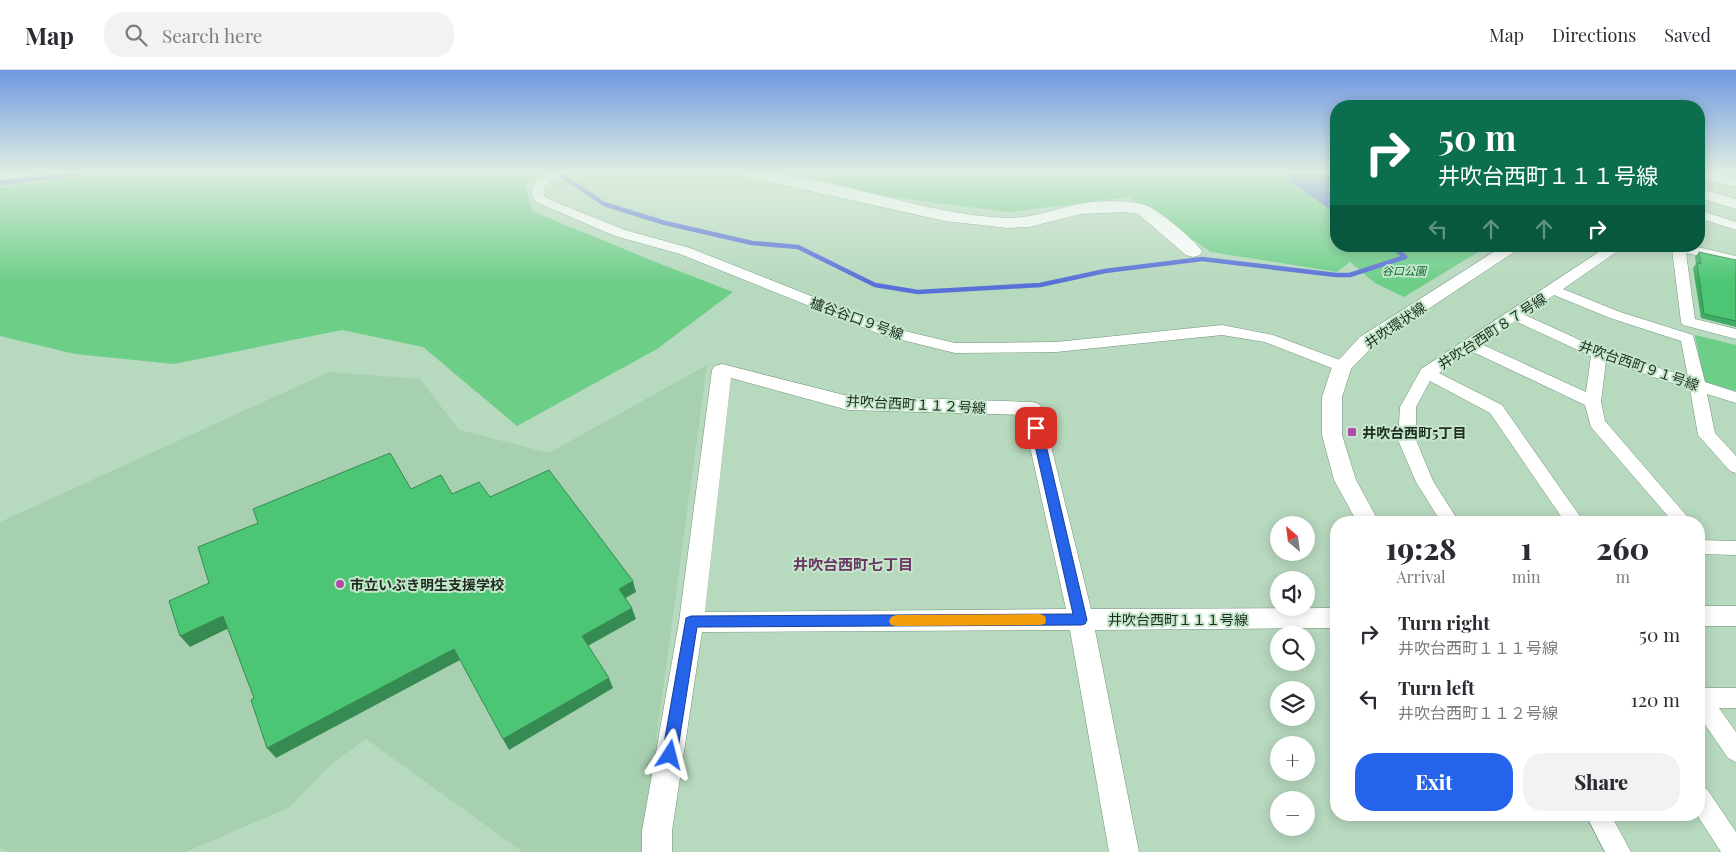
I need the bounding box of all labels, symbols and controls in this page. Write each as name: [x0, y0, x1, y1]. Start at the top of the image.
search box: [104, 12, 454, 57]
text: Map: [25, 19, 74, 51]
icon: search: [122, 21, 150, 49]
text: Search here: [162, 22, 262, 48]
text: Map: [1489, 23, 1524, 47]
text: Directions: [1552, 23, 1636, 47]
text: Saved: [1664, 23, 1711, 47]
text: 50 m: [1438, 113, 1516, 160]
icon: right: [1355, 120, 1420, 185]
text: 井吹台西町１１１号線: [1438, 160, 1658, 190]
icon: left: [1424, 215, 1452, 243]
icon: ahead: [1477, 215, 1505, 243]
icon: ahead: [1530, 215, 1558, 243]
icon: right: [1583, 215, 1611, 243]
park label: 谷口公園: [1382, 263, 1428, 278]
street label: 井吹台西町８７号線: [1434, 289, 1550, 373]
street label: 櫨谷谷口９号線: [808, 292, 906, 344]
street label: 井吹環状線: [1361, 298, 1429, 352]
street label: 井吹台西町９１号線: [1576, 336, 1702, 394]
street label: 井吹台西町１１２号線: [846, 391, 986, 417]
pin: [1015, 407, 1057, 449]
icon: arrive: [1022, 414, 1050, 442]
place label: 井吹台西町5丁目: [1362, 423, 1466, 442]
marker: 井吹台西町5丁目: [1346, 426, 1358, 438]
north arrow: [1270, 516, 1315, 561]
map controls: [1270, 516, 1315, 836]
text: 19:28: [1386, 528, 1457, 568]
text: 1: [1521, 528, 1532, 568]
text: 260: [1596, 528, 1649, 568]
district label: 井吹台西町七丁目: [793, 554, 913, 574]
text: Arrival: [1396, 566, 1446, 587]
text: min: [1512, 566, 1541, 587]
text: m: [1616, 566, 1630, 587]
button: sound: [1270, 571, 1315, 616]
place label: 市立いぶき明生支援学校: [350, 575, 504, 594]
marker: 市立いぶき明生支援学校: [334, 578, 346, 590]
text: Turn right: [1398, 609, 1490, 635]
street label: 井吹台西町１１１号線: [1108, 610, 1248, 629]
icon: right: [1355, 620, 1383, 648]
text: 50 m: [1639, 621, 1680, 647]
button: search: [1270, 626, 1315, 671]
text: 井吹台西町１１１号線: [1398, 637, 1558, 658]
text: Turn left: [1398, 674, 1475, 700]
button: layers: [1270, 681, 1315, 726]
icon: left: [1355, 685, 1383, 713]
text: 120 m: [1631, 686, 1680, 712]
text: 井吹台西町１１２号線: [1398, 702, 1558, 723]
position arrow: [643, 728, 695, 780]
button: +: [1270, 736, 1315, 781]
button: Exit: [1355, 753, 1513, 811]
button: Share: [1523, 753, 1680, 811]
button: −: [1270, 791, 1315, 836]

